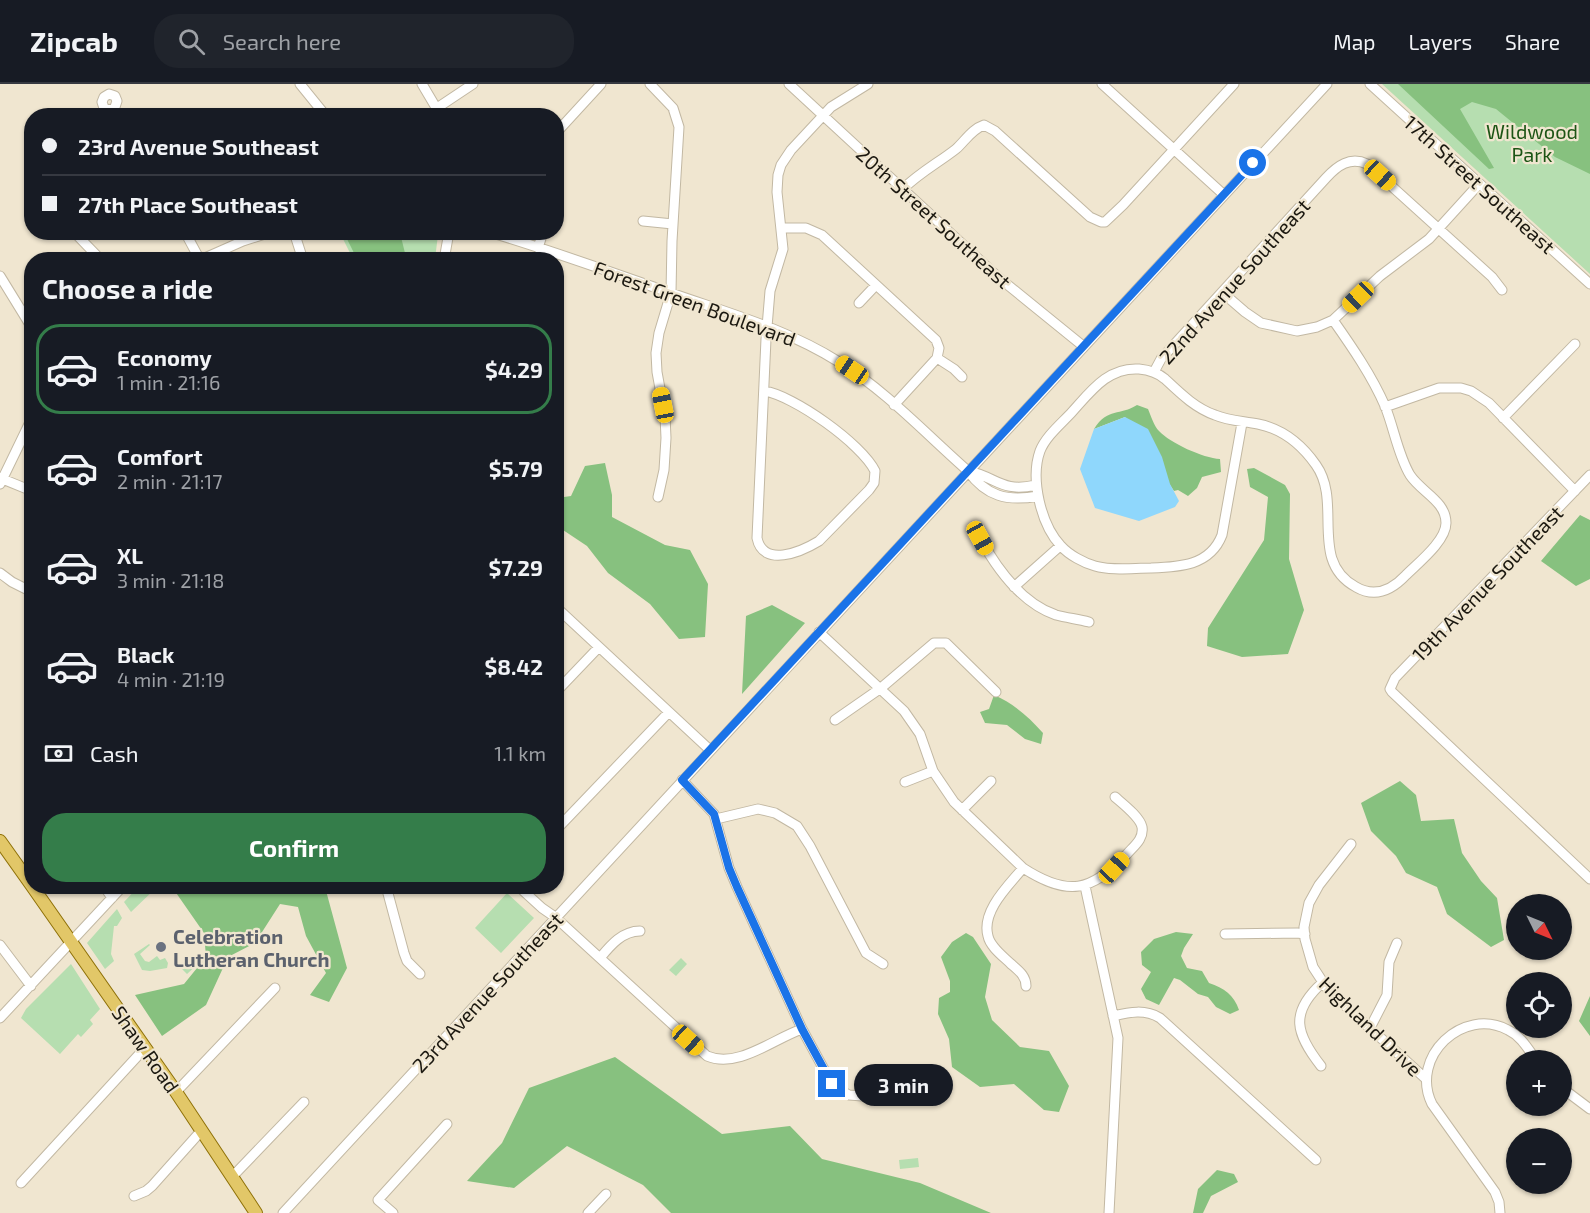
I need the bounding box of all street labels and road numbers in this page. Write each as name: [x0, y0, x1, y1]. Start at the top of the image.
street label: 17th Street Southeast: [1400, 110, 1561, 258]
street label: 20th Street Southeast: [852, 141, 1017, 293]
street label: 22nd Avenue Southeast: [1154, 193, 1315, 368]
street label: Forest Green Boulevard: [591, 255, 799, 351]
street label: 19th Avenue Southeast: [1407, 500, 1568, 666]
street label: 23rd Avenue Southeast: [407, 907, 568, 1077]
street label: Highland Drive: [1315, 971, 1427, 1081]
street label: Shaw Road: [107, 1001, 185, 1097]

